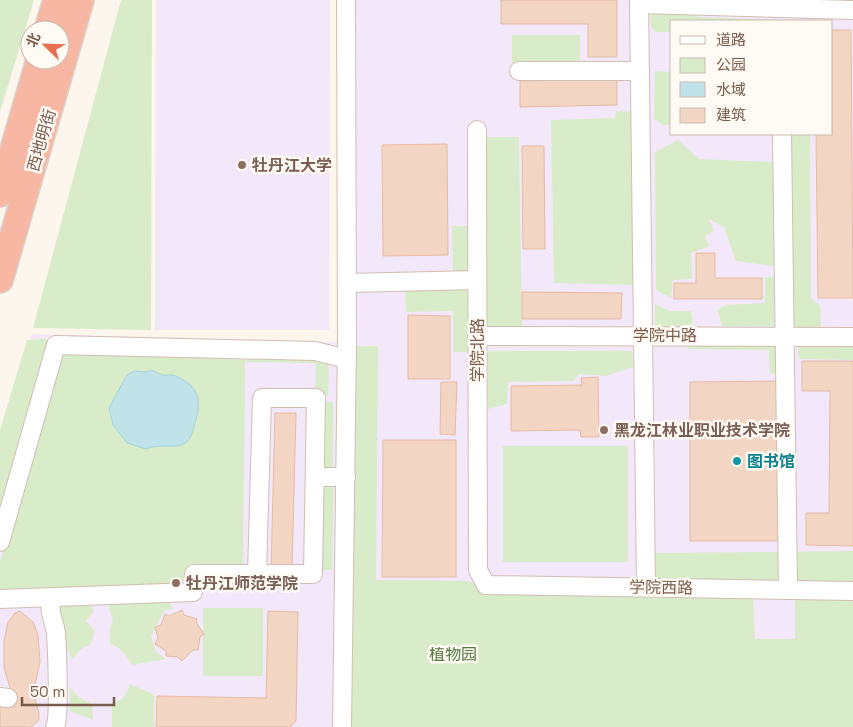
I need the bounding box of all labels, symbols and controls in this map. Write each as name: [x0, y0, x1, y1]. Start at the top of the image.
north arrow: [20, 20, 70, 70]
legend: [670, 20, 833, 135]
text: 北: [22, 30, 44, 50]
text: 道路: [716, 30, 746, 49]
text: 公园: [716, 55, 746, 74]
text: 水域: [716, 80, 746, 99]
text: 建筑: [716, 105, 746, 124]
street label: 西地明街: [23, 106, 60, 174]
place label: 牡丹江大学: [252, 155, 332, 176]
marker: 牡丹江大学: [236, 159, 248, 171]
street label: 学院北路: [467, 318, 488, 382]
street label: 学院中路: [633, 325, 697, 346]
place label: 黑龙江林业职业技术学院: [614, 420, 790, 441]
marker: 黑龙江林业职业技术学院: [598, 424, 610, 436]
place label: 图书馆: [747, 451, 795, 472]
marker: 图书馆: [731, 455, 743, 467]
place label: 牡丹江师范学院: [186, 573, 298, 594]
street label: 学院西路: [629, 576, 693, 599]
marker: 牡丹江师范学院: [170, 577, 182, 589]
park label: 植物园: [429, 644, 477, 665]
scale bar: [22, 674, 115, 706]
text: 50 m: [30, 682, 65, 701]

